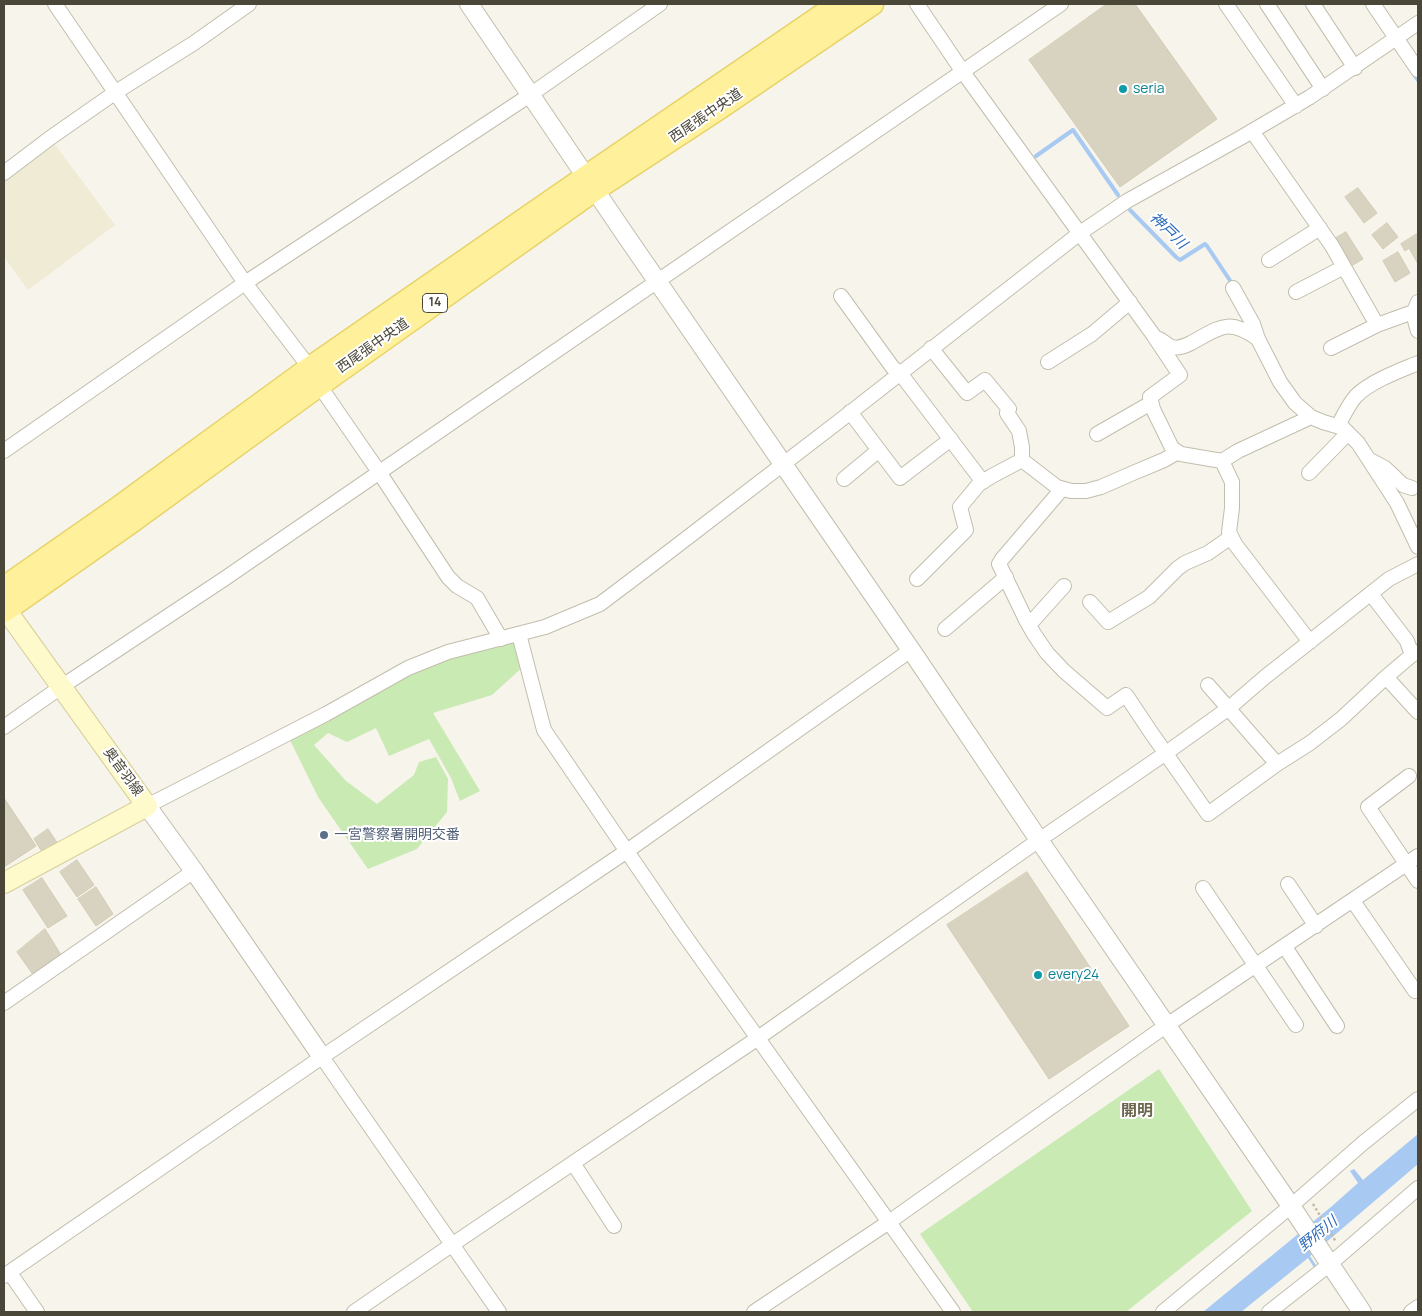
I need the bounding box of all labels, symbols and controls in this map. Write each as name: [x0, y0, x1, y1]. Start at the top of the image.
place label: seria: [1133, 81, 1165, 97]
marker: seria: [1117, 83, 1129, 95]
street label: 西尾張中央道: [666, 86, 746, 146]
water label: 神戸川: [1146, 209, 1190, 253]
road number: 14: [422, 294, 448, 312]
street label: 西尾張中央道: [334, 315, 412, 377]
street label: 奥音羽線: [100, 744, 146, 800]
place label: 一宮警察署開明交番: [334, 827, 460, 843]
marker: 一宮警察署開明交番: [318, 829, 330, 841]
place label: every24: [1048, 967, 1099, 983]
marker: every24: [1032, 969, 1044, 981]
district label: 開明: [1121, 1102, 1153, 1122]
water label: 野府川: [1295, 1213, 1341, 1255]

